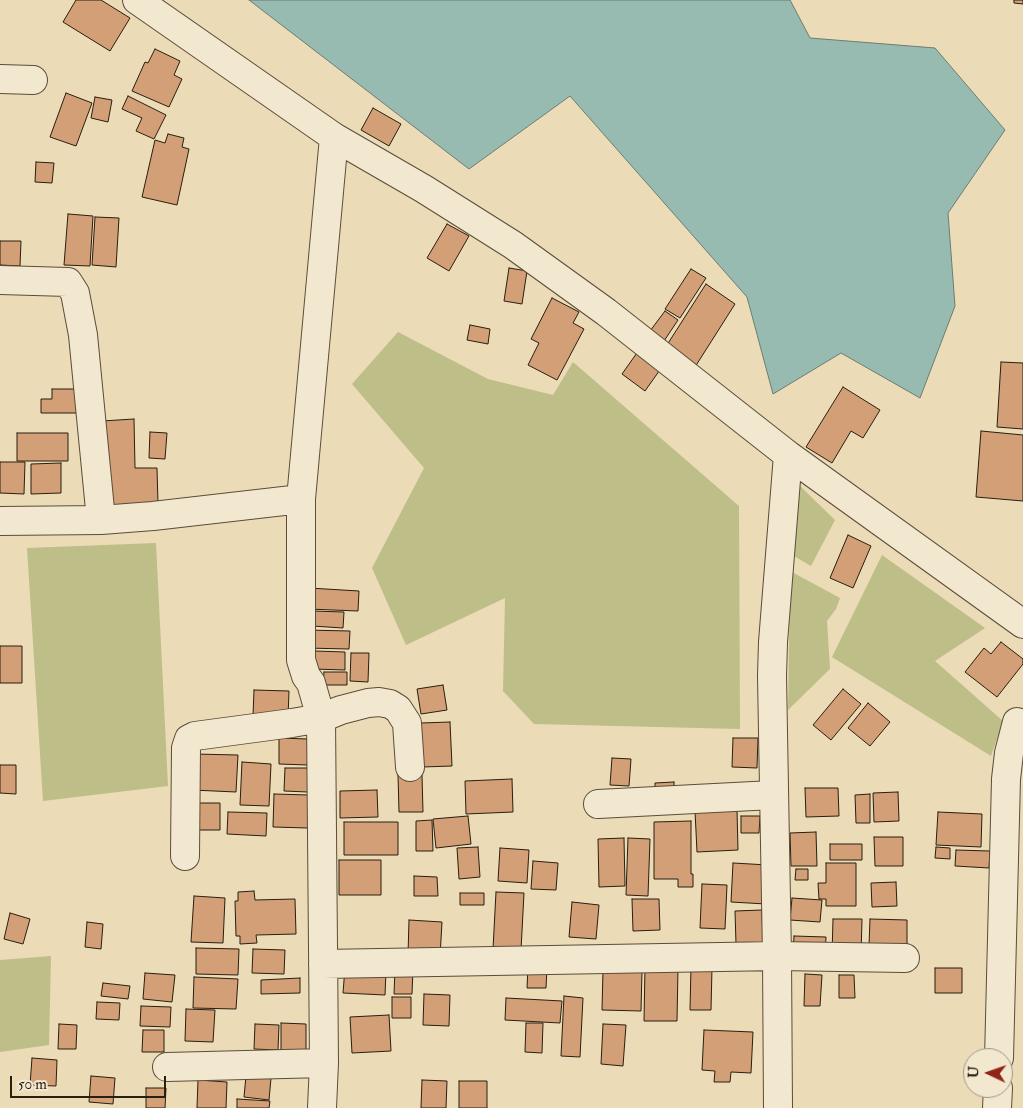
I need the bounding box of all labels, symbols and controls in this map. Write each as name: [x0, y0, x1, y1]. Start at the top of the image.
north arrow: [963, 1048, 1013, 1098]
scale bar: [12, 1066, 169, 1098]
text: U: [965, 1066, 982, 1079]
text: 50 m: [18, 1075, 47, 1094]

